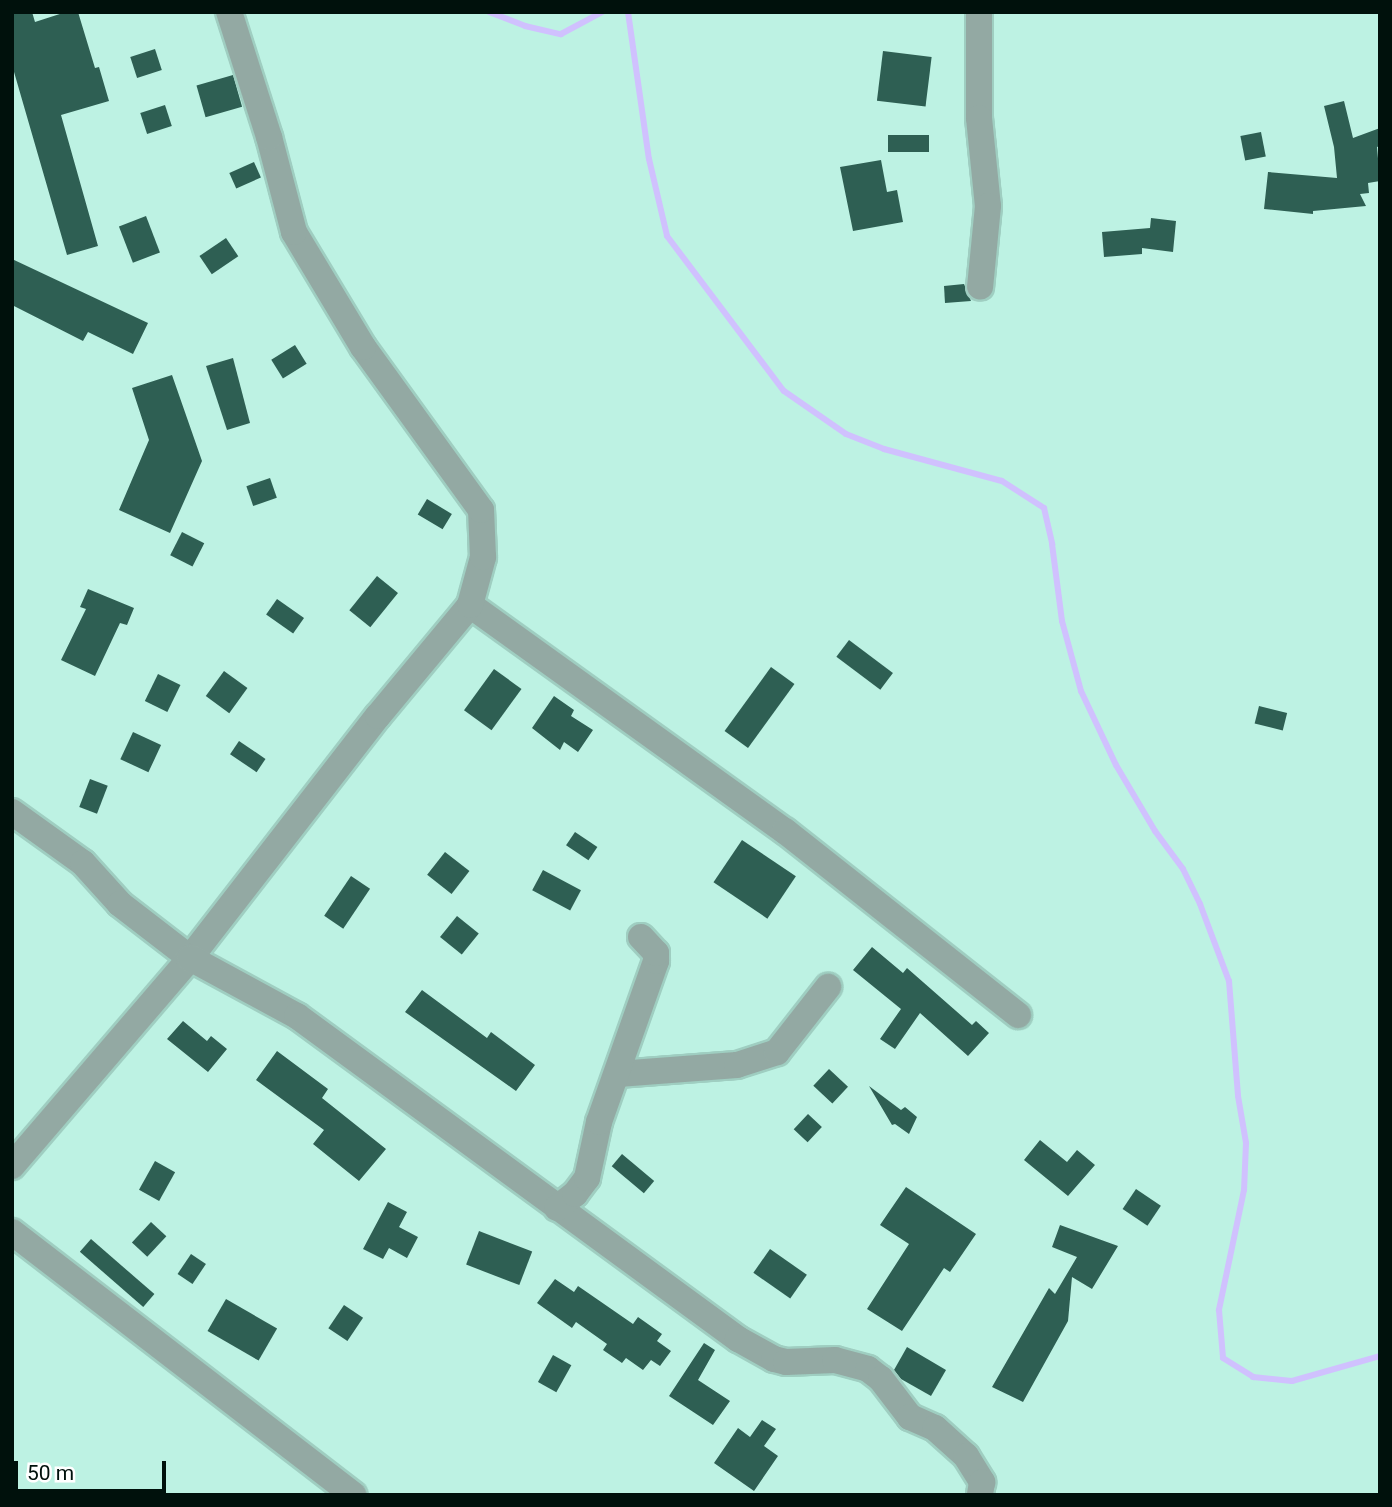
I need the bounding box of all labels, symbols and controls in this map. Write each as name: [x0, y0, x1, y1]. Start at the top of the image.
scale bar: [18, 1448, 170, 1492]
text: 50 m: [27, 1461, 74, 1485]

